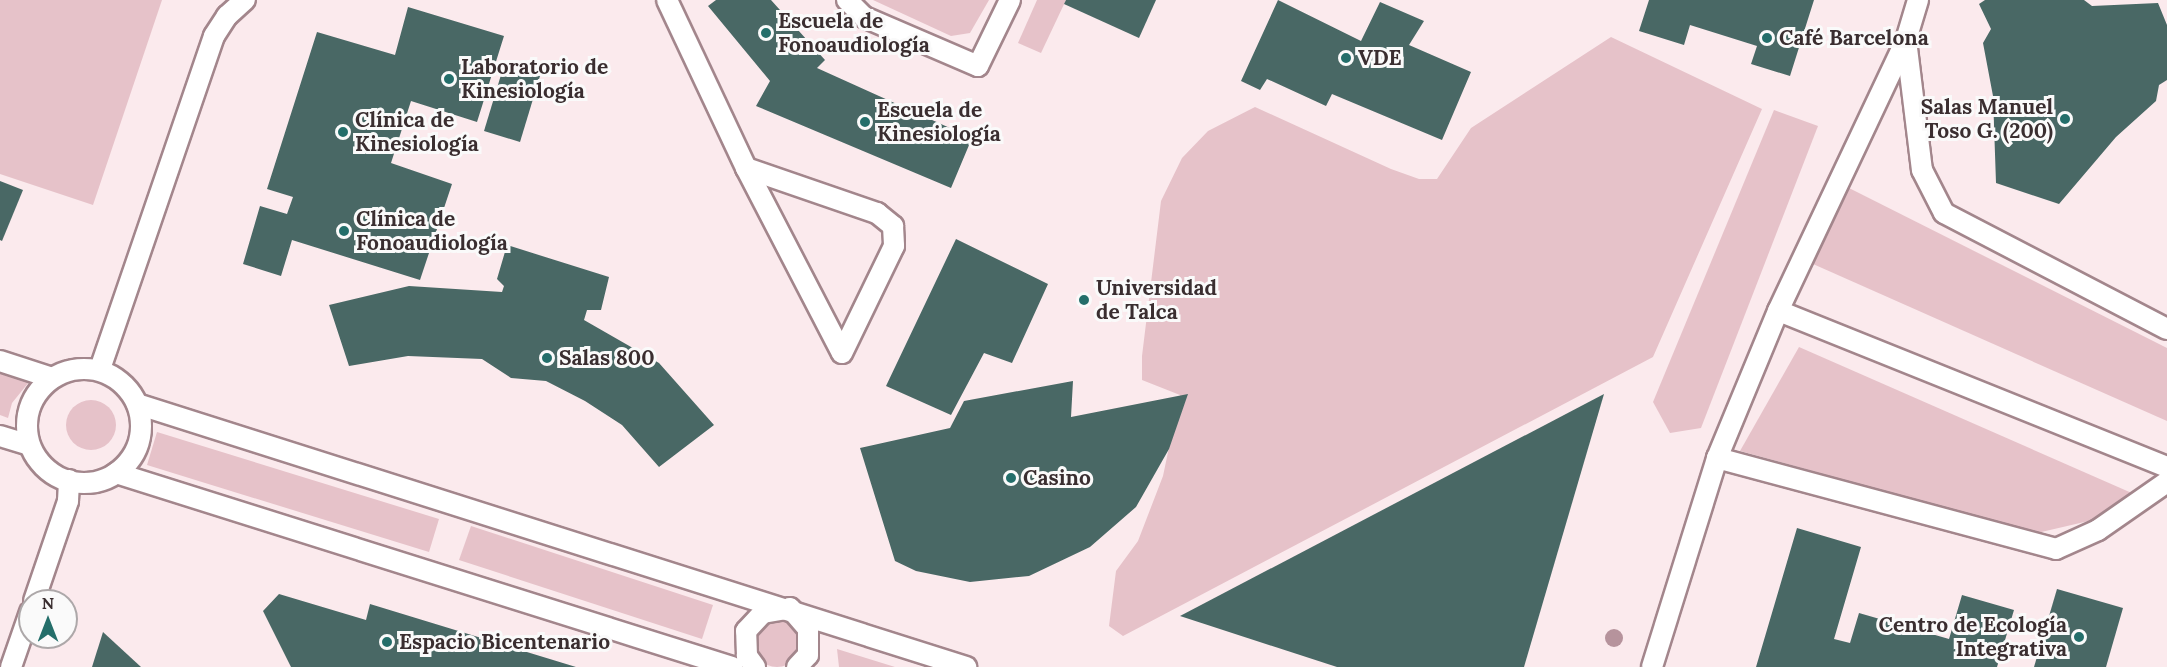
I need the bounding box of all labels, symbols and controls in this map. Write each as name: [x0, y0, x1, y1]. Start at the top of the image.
place label: Escuela de Fonoaudiología: [778, 8, 930, 58]
place label: Café Barcelona: [1779, 25, 1929, 51]
marker: Escuela de Fonoaudiología: [759, 26, 773, 40]
marker: Café Barcelona: [1760, 31, 1774, 45]
place label: VDE: [1358, 45, 1402, 71]
marker: VDE: [1339, 51, 1353, 65]
place label: Laboratorio de Kinesiología: [461, 54, 608, 104]
marker: Laboratorio de Kinesiología: [442, 72, 456, 86]
place label: Salas Manuel Toso G. (200): [1921, 94, 2053, 144]
place label: Escuela de Kinesiología: [877, 97, 1001, 147]
place label: Clínica de Kinesiología: [355, 107, 479, 157]
marker: Salas Manuel Toso G. (200): [2058, 112, 2072, 126]
marker: Escuela de Kinesiología: [858, 115, 872, 129]
marker: Clínica de Kinesiología: [336, 125, 350, 139]
place label: Clínica de Fonoaudiología: [356, 206, 508, 256]
marker: Clínica de Fonoaudiología: [337, 224, 351, 238]
place label: Universidad de Talca: [1096, 275, 1217, 325]
marker: Universidad de Talca: [1077, 293, 1091, 307]
place label: Salas 800: [559, 345, 655, 371]
marker: Salas 800: [540, 351, 554, 365]
place label: Casino: [1023, 465, 1091, 491]
marker: Casino: [1004, 471, 1018, 485]
north arrow: [18, 589, 78, 649]
text: N: [42, 593, 54, 613]
place label: Centro de Ecología Integrativa: [1879, 612, 2067, 662]
place label: Espacio Bicentenario: [399, 629, 610, 655]
marker: Centro de Ecología Integrativa: [2072, 630, 2086, 644]
marker: Espacio Bicentenario: [380, 635, 394, 649]

